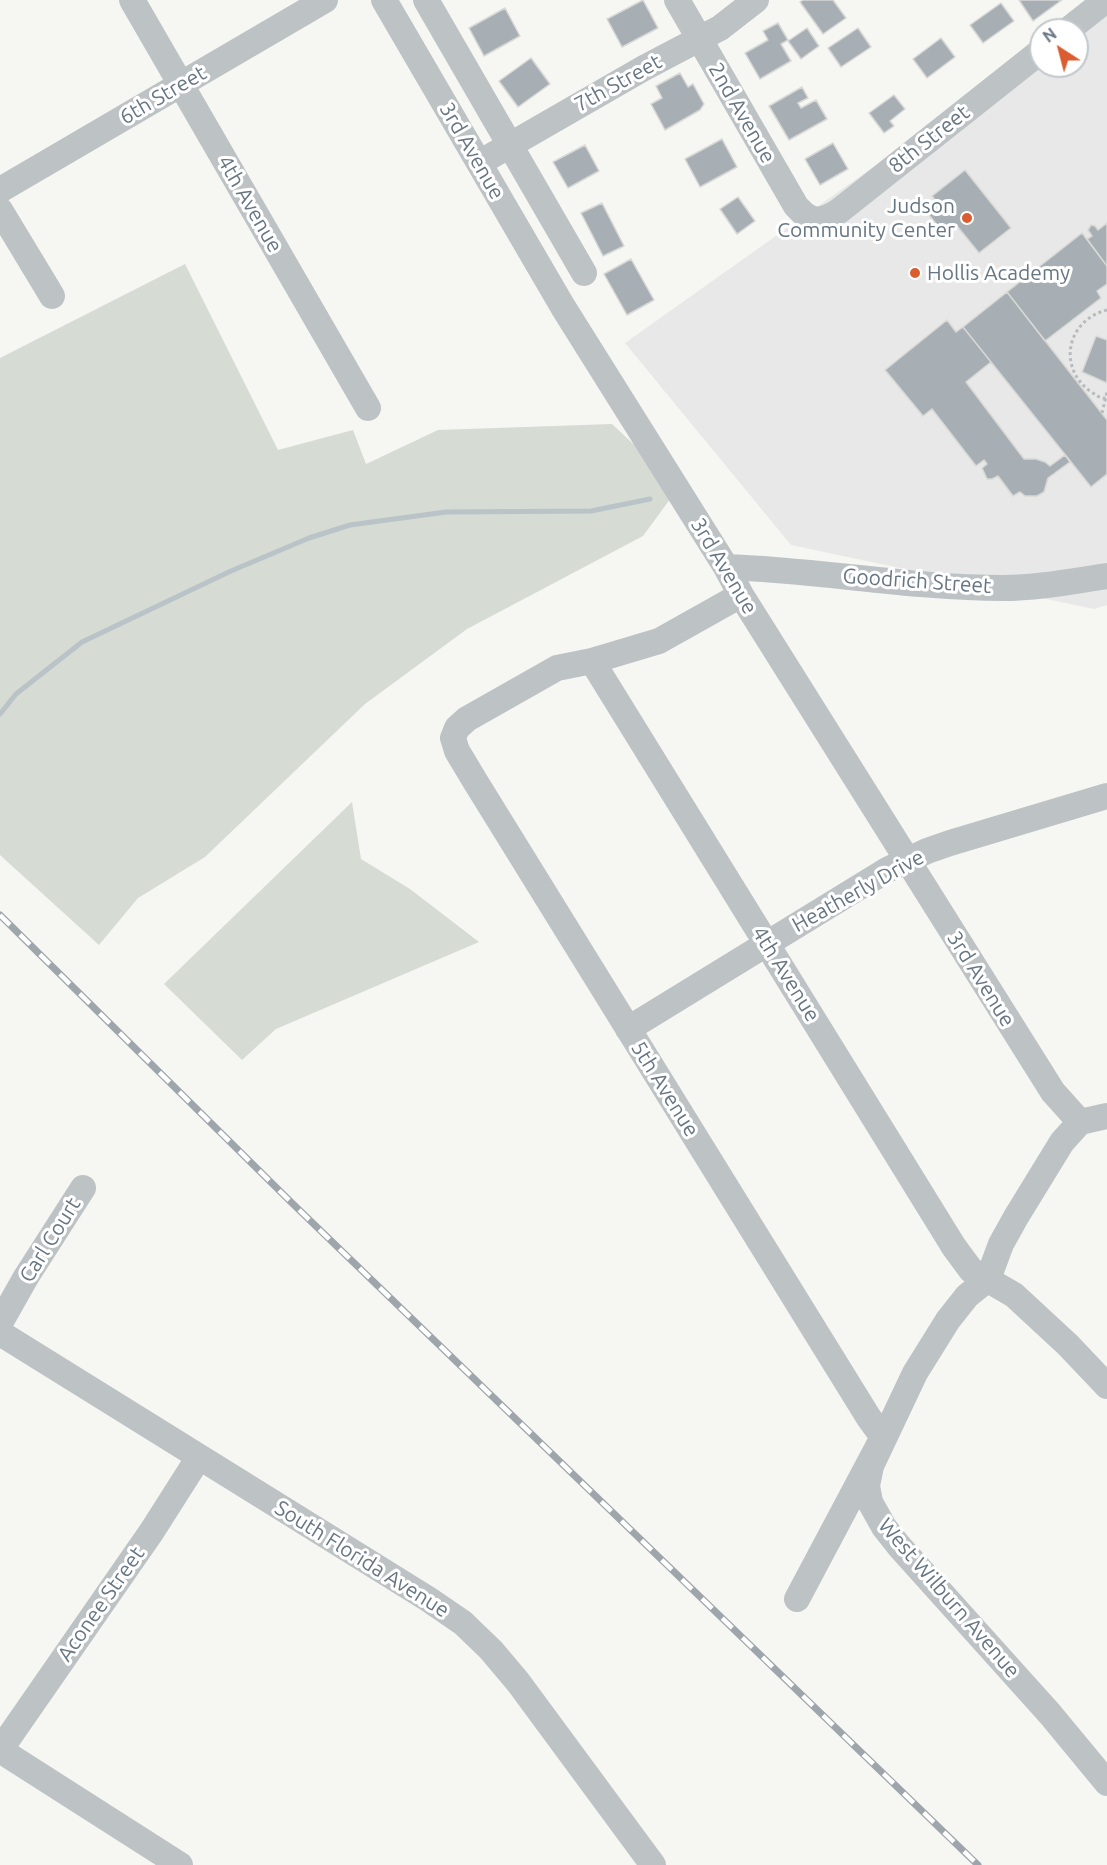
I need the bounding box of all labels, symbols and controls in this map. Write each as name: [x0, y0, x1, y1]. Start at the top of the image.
north arrow: [1029, 18, 1089, 78]
text: N: [1039, 24, 1060, 46]
street label: 7th Street: [570, 49, 666, 117]
street label: 2nd Avenue: [703, 58, 781, 168]
street label: 6th Street: [115, 60, 211, 130]
street label: 3rd Avenue: [434, 98, 510, 204]
street label: 8th Street: [884, 100, 974, 178]
street label: 4th Avenue: [212, 151, 288, 257]
place label: Judson Community Center: [777, 193, 955, 243]
marker: Judson Community Center: [960, 211, 974, 225]
place label: Hollis Academy: [927, 260, 1070, 286]
marker: Hollis Academy: [908, 266, 922, 280]
street label: 3rd Avenue: [685, 513, 763, 619]
street label: Goodrich Street: [842, 563, 992, 599]
street label: Heatherly Drive: [788, 844, 928, 938]
street label: 4th Avenue: [747, 922, 825, 1026]
street label: 3rd Avenue: [942, 927, 1020, 1031]
street label: 5th Avenue: [626, 1037, 704, 1141]
street label: Carl Court: [14, 1193, 86, 1287]
street label: South Florida Avenue: [270, 1495, 454, 1623]
street label: West Wilburn Avenue: [873, 1513, 1025, 1683]
street label: Aconee Street: [52, 1542, 150, 1666]

